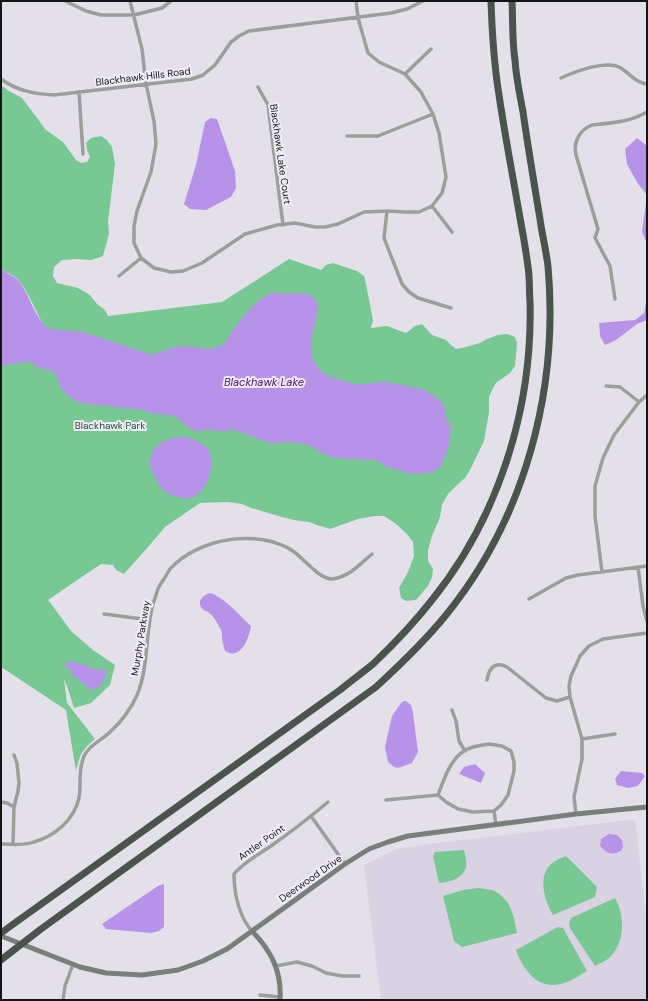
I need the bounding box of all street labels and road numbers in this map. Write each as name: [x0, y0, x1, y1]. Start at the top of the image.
street label: Blackhawk Hills Road: [95, 64, 191, 89]
street label: Blackhawk Lake Court: [267, 103, 294, 205]
street label: Murphy Parkway: [128, 599, 153, 677]
street label: Antler Point: [235, 822, 287, 863]
street label: Deerwood Drive: [276, 852, 345, 905]

